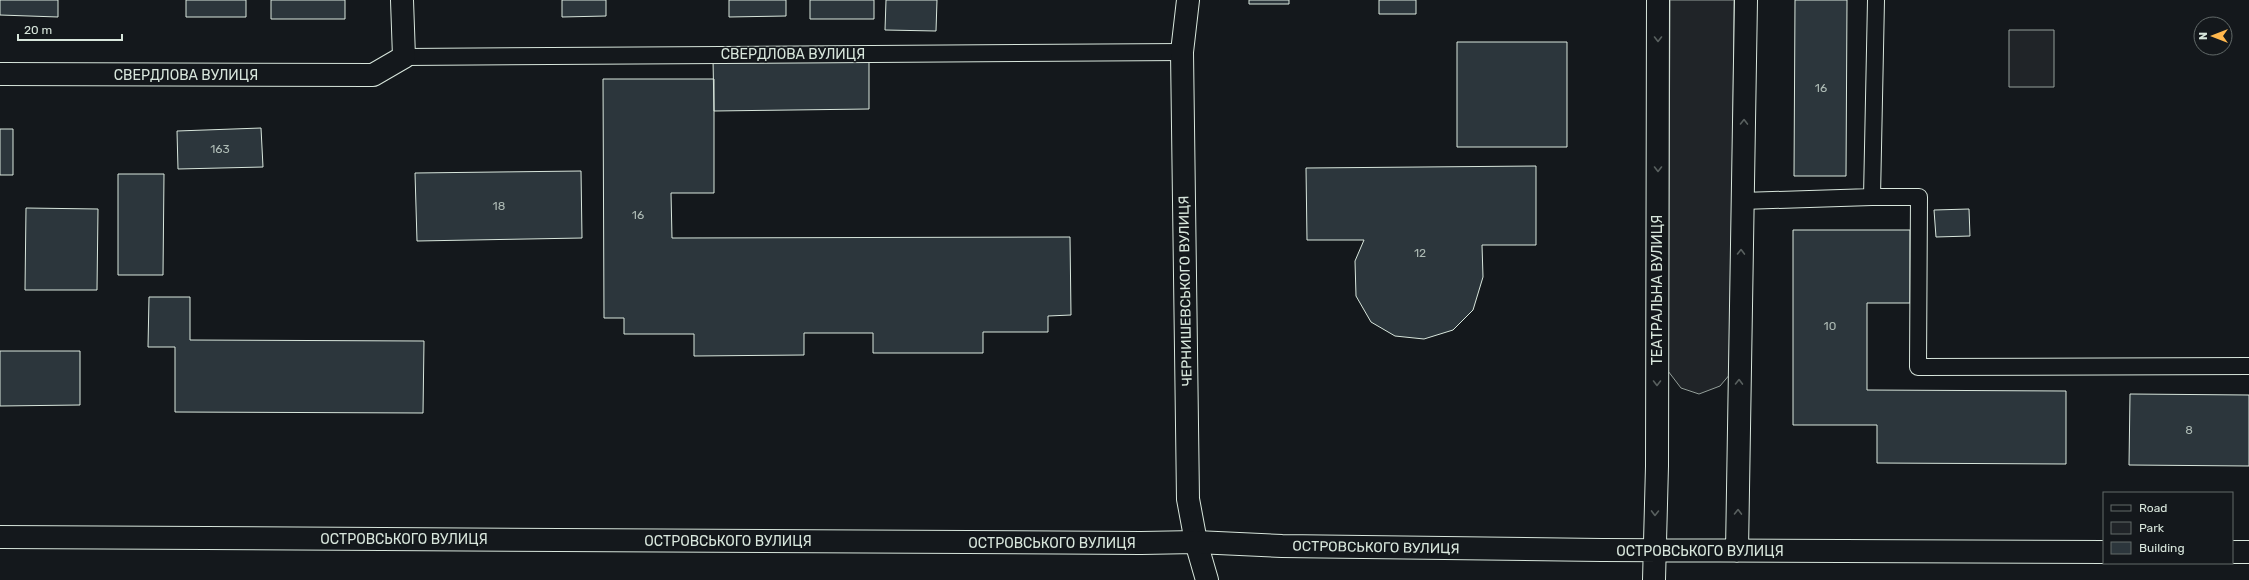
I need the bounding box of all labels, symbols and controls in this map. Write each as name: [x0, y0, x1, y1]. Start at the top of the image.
scale bar: [18, 16, 122, 42]
north arrow: [2193, 16, 2233, 56]
text: 20 m: [24, 23, 52, 37]
text: N: [2197, 32, 2210, 40]
one-way arrow: [1654, 36, 1662, 42]
street label: СВЕРДЛОВА ВУЛИЦЯ: [721, 46, 865, 63]
street label: СВЕРДЛОВА ВУЛИЦЯ: [114, 67, 258, 84]
house number: 16: [1815, 81, 1827, 95]
one-way arrow: [1740, 119, 1748, 125]
house number: 163: [210, 142, 230, 156]
one-way arrow: [1654, 166, 1662, 172]
street label: ЧЕРНИШЕВСЬКОГО ВУЛИЦЯ: [1175, 195, 1196, 387]
house number: 18: [493, 199, 505, 213]
house number: 16: [632, 208, 644, 222]
street label: ТЕАТРАЛЬНА ВУЛИЦЯ: [1649, 215, 1666, 365]
house number: 12: [1414, 246, 1426, 260]
one-way arrow: [1737, 249, 1746, 255]
house number: 10: [1824, 319, 1836, 333]
one-way arrow: [1735, 379, 1744, 385]
one-way arrow: [1653, 380, 1661, 386]
house number: 8: [2185, 423, 2193, 437]
legend: [2103, 492, 2233, 564]
text: Road: [2139, 501, 2167, 515]
one-way arrow: [1733, 509, 1742, 515]
one-way arrow: [1650, 510, 1659, 516]
text: Park: [2139, 521, 2165, 535]
street label: ОСТРОВСЬКОГО ВУЛИЦЯ: [320, 531, 488, 548]
street label: ОСТРОВСЬКОГО ВУЛИЦЯ: [644, 533, 812, 550]
street label: ОСТРОВСЬКОГО ВУЛИЦЯ: [968, 535, 1136, 552]
street label: ОСТРОВСЬКОГО ВУЛИЦЯ: [1292, 538, 1460, 557]
text: Building: [2139, 541, 2185, 555]
street label: ОСТРОВСЬКОГО ВУЛИЦЯ: [1616, 543, 1784, 560]

